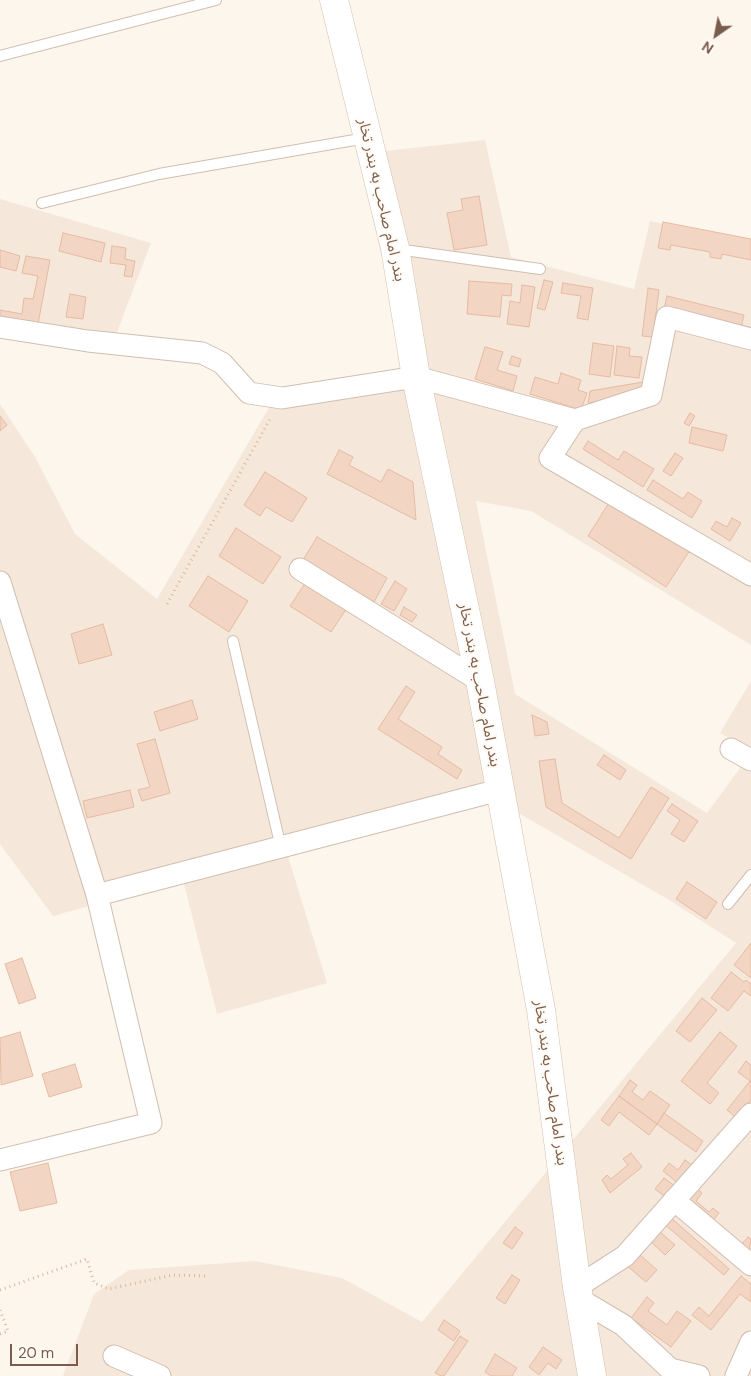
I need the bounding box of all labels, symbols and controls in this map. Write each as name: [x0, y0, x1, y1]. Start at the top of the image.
north arrow: [691, 10, 741, 60]
text: N: [699, 37, 717, 58]
street label: بندر امام صاحب به بندر تخار: [353, 117, 409, 283]
street label: بندر امام صاحب به بندر تخار: [454, 601, 504, 769]
street label: بندر امام صاحب به بندر تخار: [529, 999, 571, 1167]
scale bar: [12, 1334, 80, 1366]
text: 20 m: [18, 1343, 54, 1363]

